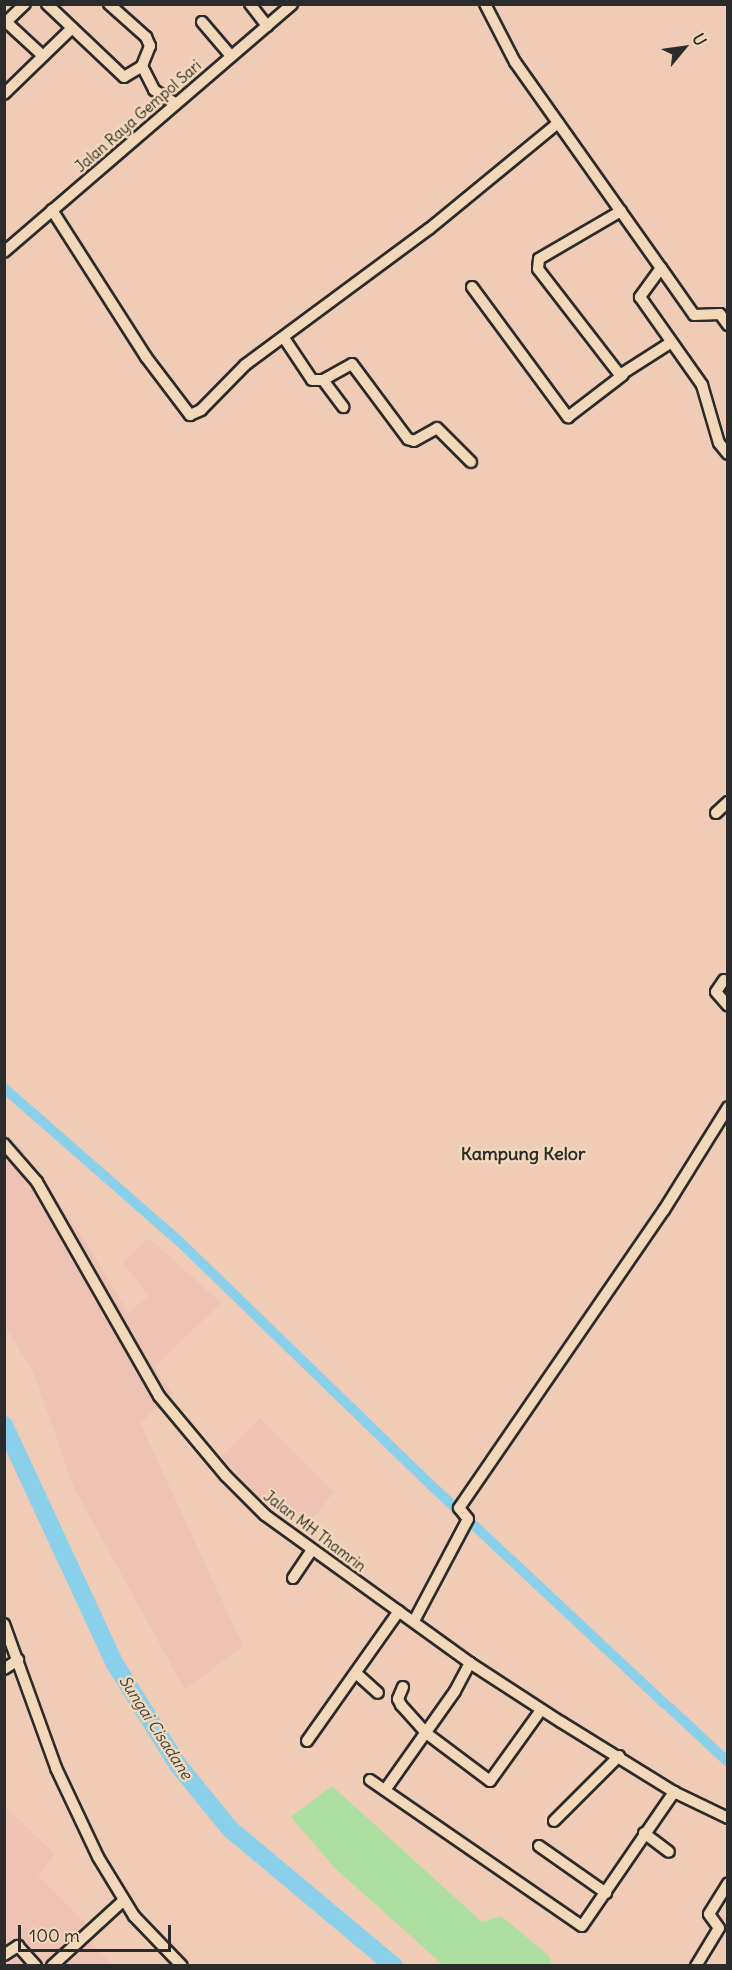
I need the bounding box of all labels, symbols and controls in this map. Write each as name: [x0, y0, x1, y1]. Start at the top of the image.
north arrow: [654, 18, 714, 78]
text: U: [688, 30, 711, 49]
street label: Jalan Raya Gempol Sari: [71, 56, 205, 176]
district label: Kampung Kelor: [461, 1143, 585, 1165]
street label: Jalan MH Thamrin: [260, 1487, 370, 1575]
water label: Sungai Cisadane: [115, 1672, 197, 1782]
scale bar: [21, 1913, 174, 1951]
text: 100 m: [29, 1924, 80, 1947]

